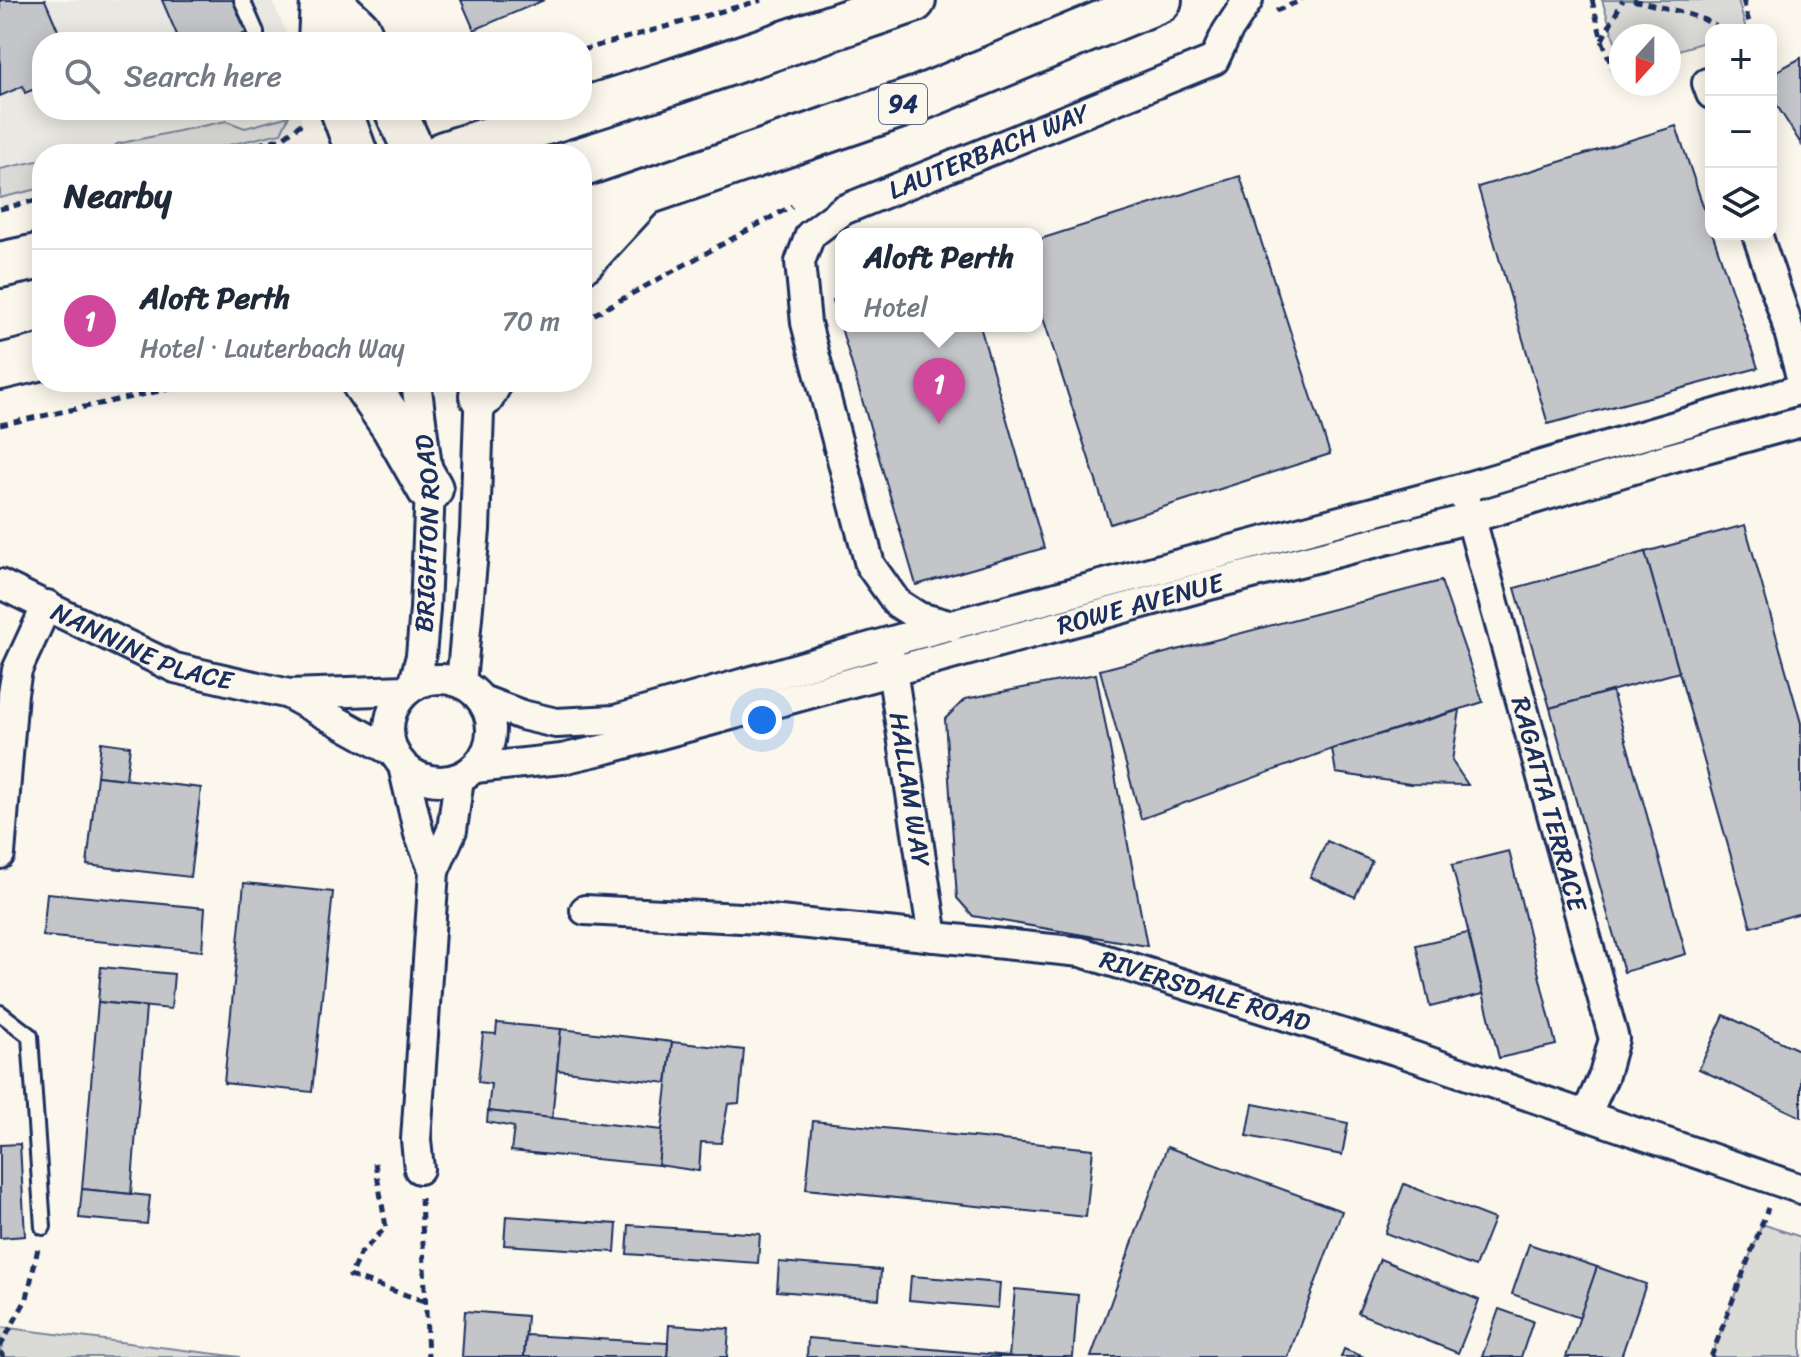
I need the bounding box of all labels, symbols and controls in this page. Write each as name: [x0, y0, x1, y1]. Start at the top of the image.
north arrow: [1609, 24, 1681, 96]
map controls: [1705, 24, 1777, 240]
button: +: [1705, 24, 1777, 96]
search box: [32, 32, 592, 120]
text: Search here: [124, 49, 282, 103]
icon: search: [60, 54, 104, 98]
road number: 94: [879, 84, 927, 124]
street label: LAUTERBACH WAY: [881, 89, 1098, 212]
button: −: [1705, 96, 1777, 168]
text: Nearby: [64, 166, 172, 226]
button: layers: [1705, 168, 1777, 240]
popup: [835, 228, 1043, 332]
text: Aloft Perth: [864, 230, 1014, 284]
text: Aloft Perth: [140, 271, 290, 325]
text: Hotel: [864, 284, 928, 330]
text: 1: [84, 298, 96, 344]
text: 70 m: [502, 298, 560, 344]
text: Hotel · Lauterbach Way: [140, 325, 405, 371]
pin: 1: [913, 358, 965, 424]
street label: BRIGHTON ROAD: [400, 431, 453, 634]
street label: ROWE AVENUE: [1052, 559, 1230, 648]
street label: NANNINE PLACE: [43, 589, 239, 704]
street label: RAGATTA TERRACE: [1498, 691, 1601, 918]
your location: [742, 700, 782, 740]
street label: HALLAM WAY: [876, 709, 945, 871]
street label: RIVERSDALE ROAD: [1094, 936, 1317, 1045]

